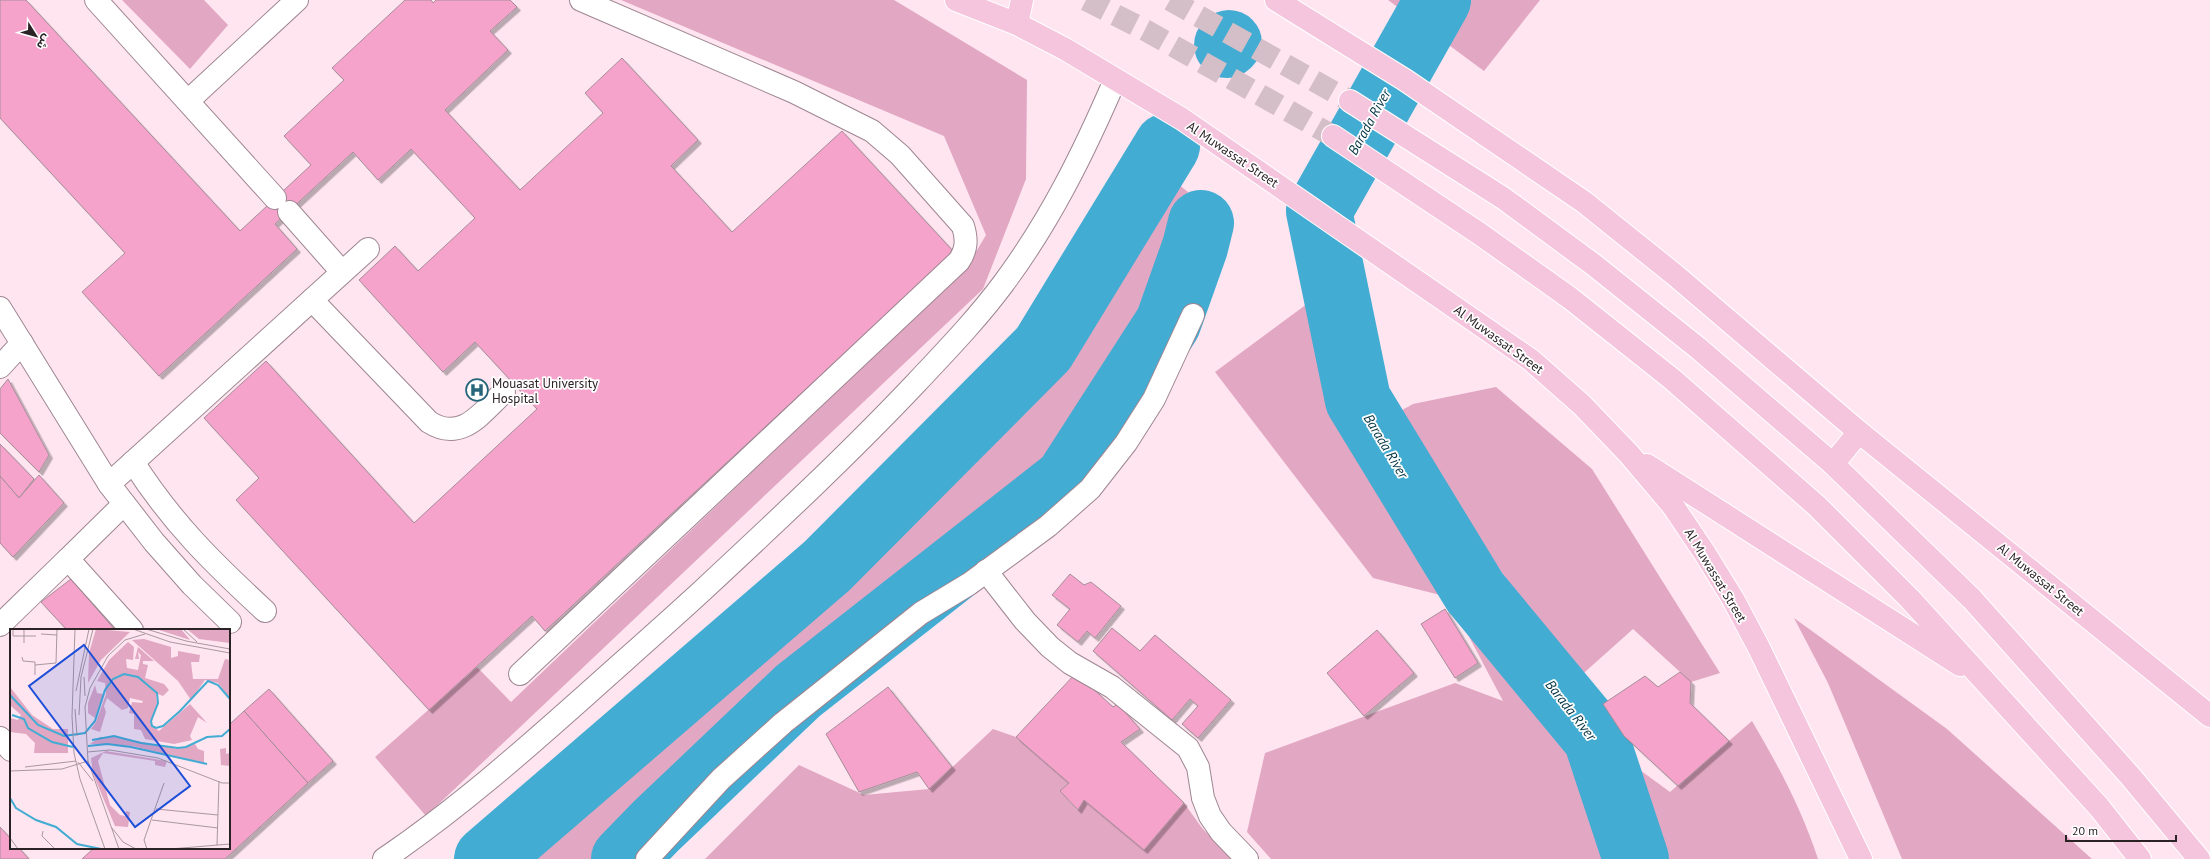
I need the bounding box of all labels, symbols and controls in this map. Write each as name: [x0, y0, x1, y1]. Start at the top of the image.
north arrow: [16, 16, 56, 56]
text: ش: [34, 32, 54, 52]
water label: Barada River: [1344, 85, 1395, 158]
street label: Al Muwassat Street: [1184, 118, 1282, 192]
street label: Al Muwassat Street: [1451, 301, 1547, 378]
place label: Mouasat University Hospital: [492, 375, 598, 407]
hospital icon: Mouasat University Hospital: [464, 377, 490, 403]
water label: Barada River: [1360, 410, 1413, 483]
street label: Al Muwassat Street: [1681, 525, 1751, 626]
street label: Al Muwassat Street: [1994, 539, 2088, 620]
inset map: [10, 629, 230, 849]
water label: Barada River: [1542, 676, 1601, 745]
scale bar: [2066, 817, 2176, 843]
text: 20 m: [2072, 823, 2098, 838]

